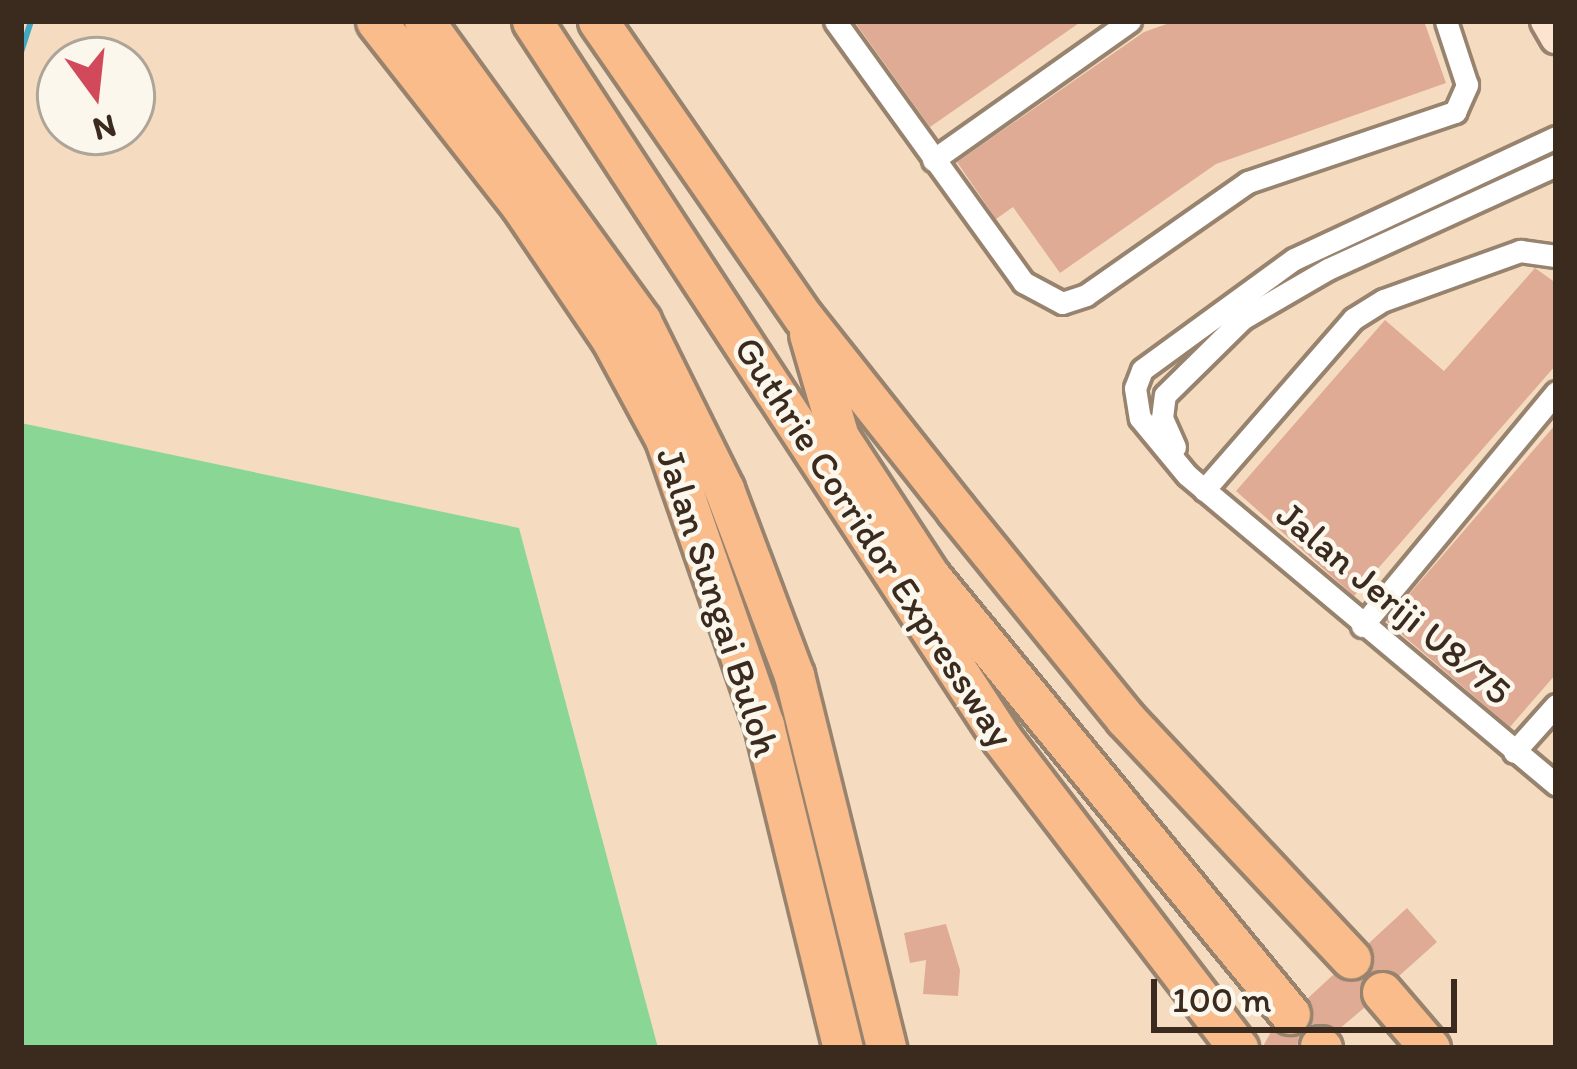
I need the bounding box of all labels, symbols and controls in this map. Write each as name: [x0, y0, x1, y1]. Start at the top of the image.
north arrow: [36, 36, 156, 156]
text: N: [89, 107, 120, 150]
street label: Guthrie Corridor Expressway: [724, 328, 1024, 756]
street label: Jalan Sungai Buloh: [646, 443, 790, 761]
street label: Jalan Jeriji U8/75: [1267, 491, 1521, 715]
scale bar: [1157, 955, 1463, 1029]
text: 100 m: [1172, 978, 1271, 1021]

